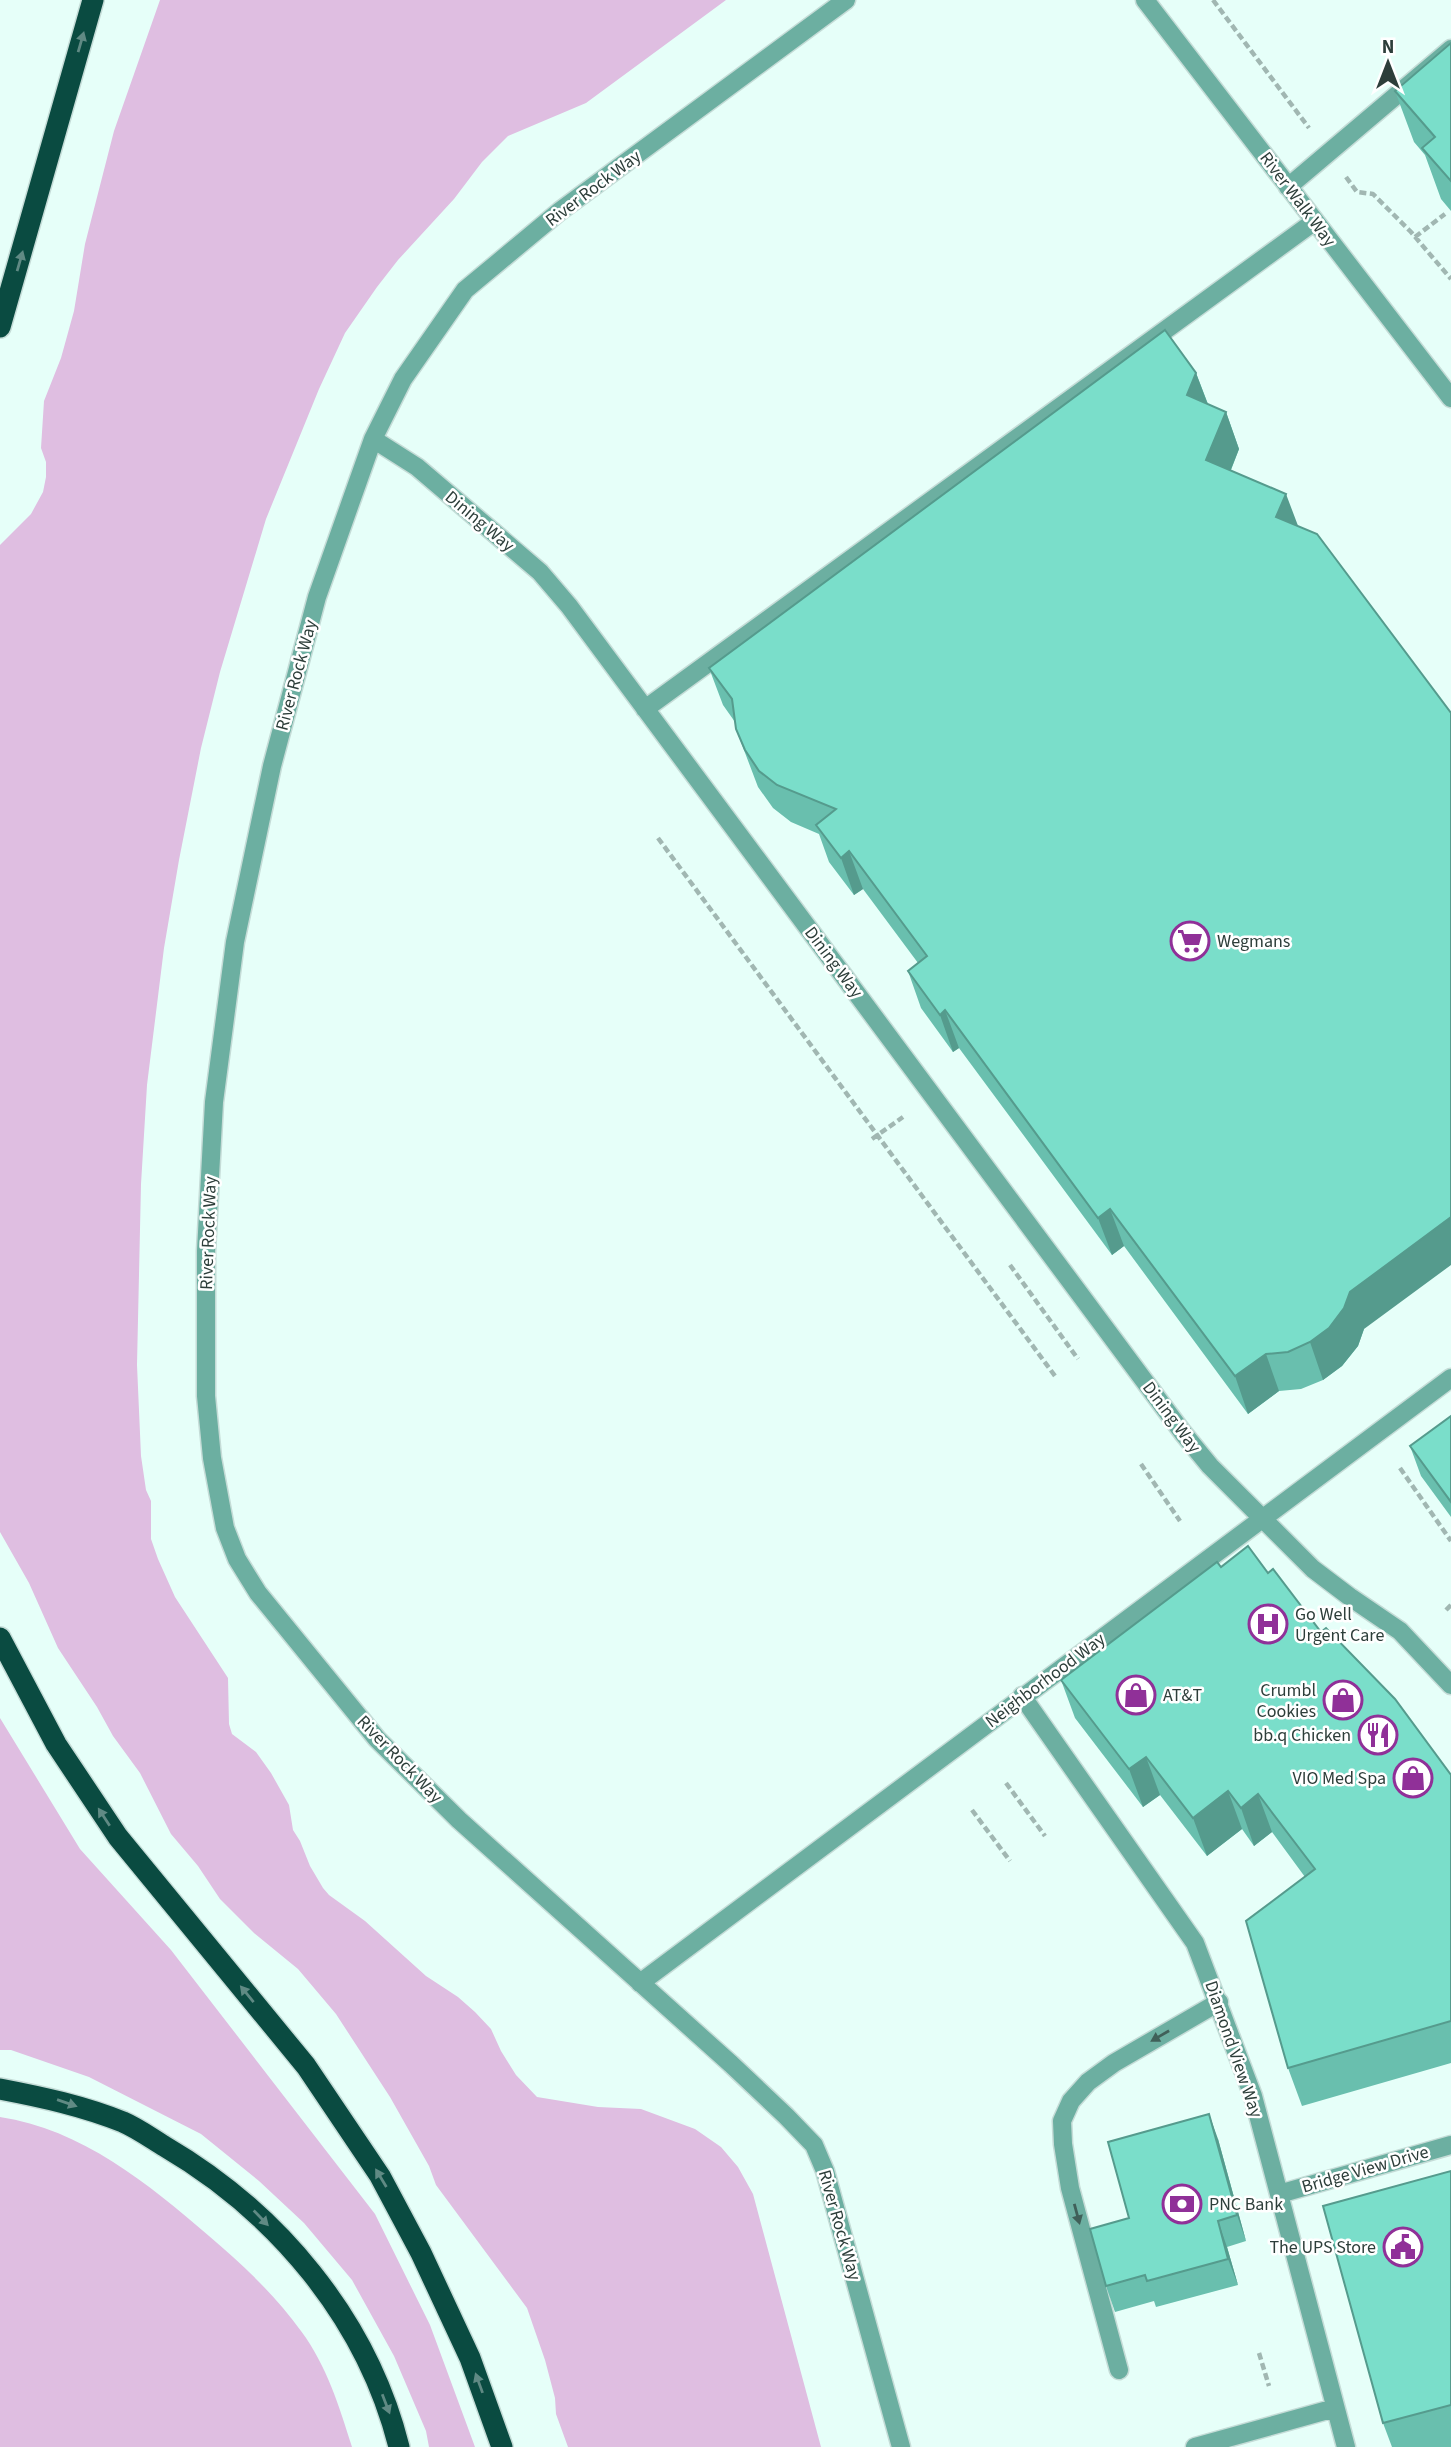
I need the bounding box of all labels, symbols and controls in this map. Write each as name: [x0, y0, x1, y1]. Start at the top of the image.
north arrow: [1353, 28, 1423, 98]
one-way arrow: [76, 31, 87, 53]
text: N: [1382, 34, 1394, 61]
street label: River Rock Way: [540, 144, 647, 233]
street label: River Walk Way: [1254, 147, 1342, 252]
one-way arrow: [15, 250, 25, 271]
street label: Dining Way: [440, 485, 520, 558]
street label: River Rock Way: [270, 616, 323, 733]
supermarket icon: Wegmans: [1169, 920, 1211, 962]
street label: Dining Way: [798, 921, 869, 1004]
place label: Wegmans: [1217, 929, 1290, 954]
street label: River Rock Way: [194, 1175, 223, 1290]
street label: Dining Way: [1136, 1376, 1207, 1459]
place label: Go Well Urgent Care: [1295, 1602, 1384, 1648]
hospital icon: Go Well Urgent Care: [1247, 1603, 1289, 1645]
street label: Neighborhood Way: [980, 1627, 1111, 1734]
shop icon: AT&T: [1115, 1674, 1157, 1716]
place label: Crumbl Cookies: [1256, 1678, 1316, 1724]
shop icon: Crumbl Cookies: [1322, 1679, 1364, 1721]
place label: AT&T: [1163, 1683, 1202, 1708]
street label: River Rock Way: [351, 1710, 449, 1809]
restaurant icon: bb.q Chicken: [1357, 1714, 1399, 1756]
place label: bb.q Chicken: [1253, 1723, 1351, 1748]
shop icon: VIO Med Spa: [1392, 1757, 1434, 1799]
place label: VIO Med Spa: [1292, 1766, 1386, 1791]
one-way arrow: [98, 1807, 111, 1827]
street label: Diamond View Way: [1198, 1977, 1269, 2122]
one-way arrow: [240, 1986, 255, 2003]
one-way arrow: [1151, 2030, 1170, 2043]
one-way arrow: [56, 2099, 77, 2109]
street label: Bridge View Drive: [1299, 2139, 1432, 2200]
street label: River Rock Way: [812, 2167, 867, 2284]
one-way arrow: [374, 2168, 387, 2187]
bank icon: PNC Bank: [1161, 2183, 1203, 2225]
place label: PNC Bank: [1209, 2192, 1283, 2217]
one-way arrow: [1072, 2204, 1083, 2226]
one-way arrow: [252, 2209, 269, 2226]
public building icon: The UPS Store: [1382, 2226, 1424, 2268]
place label: The UPS Store: [1269, 2235, 1376, 2260]
one-way arrow: [473, 2372, 484, 2393]
one-way arrow: [381, 2394, 392, 2415]

